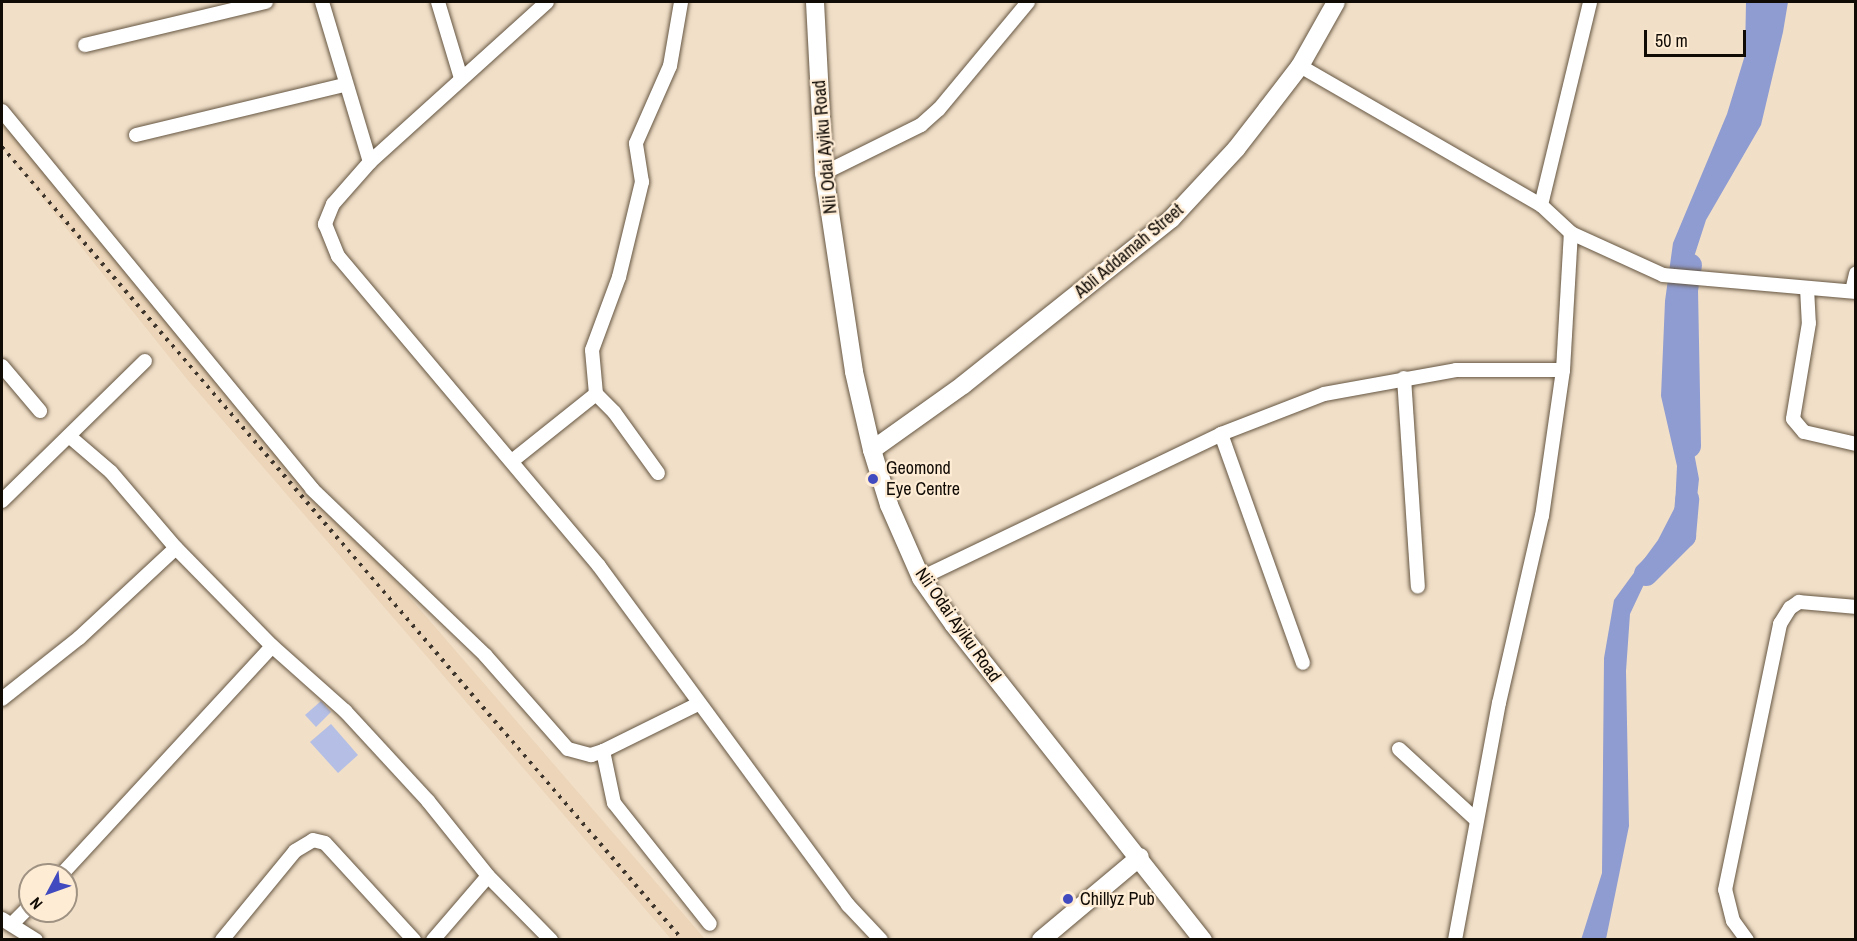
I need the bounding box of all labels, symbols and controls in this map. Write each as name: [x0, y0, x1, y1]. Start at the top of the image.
scale bar: [1647, 18, 1749, 56]
text: 50 m: [1655, 28, 1688, 53]
street label: Nii Odai Ayiku Road: [808, 79, 842, 215]
street label: Abli Addamah Street: [1070, 199, 1188, 303]
place label: Geomond Eye Centre: [886, 458, 960, 500]
marker: Geomond Eye Centre: [864, 470, 882, 488]
street label: Nii Odai Ayiku Road: [910, 563, 1006, 687]
north arrow: [18, 863, 78, 923]
place label: Chillyz Pub: [1080, 888, 1155, 910]
marker: Chillyz Pub: [1061, 892, 1075, 906]
text: N: [25, 893, 47, 914]

